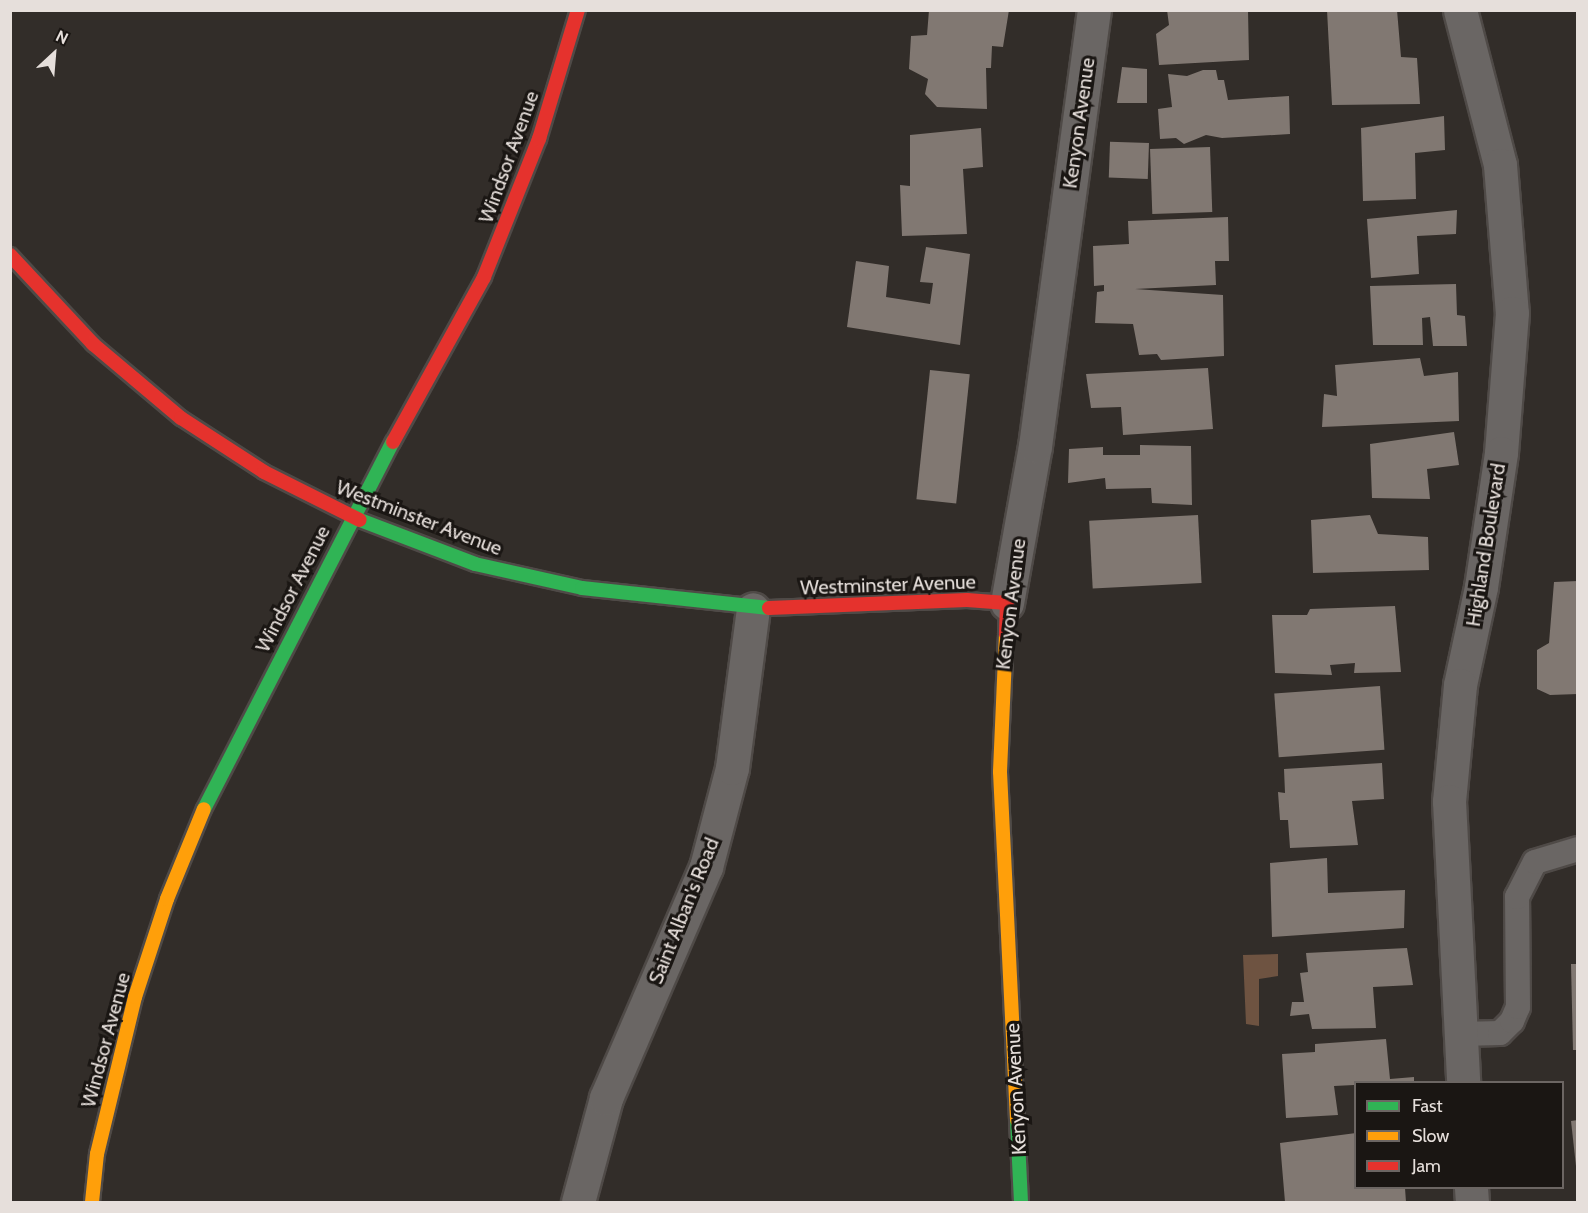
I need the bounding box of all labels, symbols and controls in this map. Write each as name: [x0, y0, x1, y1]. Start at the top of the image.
north arrow: [24, 24, 84, 84]
text: N: [53, 26, 71, 48]
street label: Kenyon Avenue: [1058, 56, 1100, 190]
street label: Windsor Avenue: [474, 88, 544, 226]
street label: Highland Boulevard: [1461, 462, 1511, 628]
street label: Westminster Avenue: [333, 475, 505, 561]
street label: Windsor Avenue: [251, 522, 335, 656]
street label: Kenyon Avenue: [991, 537, 1031, 671]
street label: Westminster Avenue: [800, 570, 976, 600]
street label: Saint Alban's Road: [644, 834, 724, 988]
street label: Windsor Avenue: [76, 970, 136, 1110]
street label: Kenyon Avenue: [1001, 1023, 1031, 1155]
legend: [1354, 1081, 1564, 1189]
text: Fast: [1412, 1095, 1443, 1117]
text: Slow: [1412, 1125, 1449, 1147]
text: Jam: [1412, 1155, 1441, 1177]

